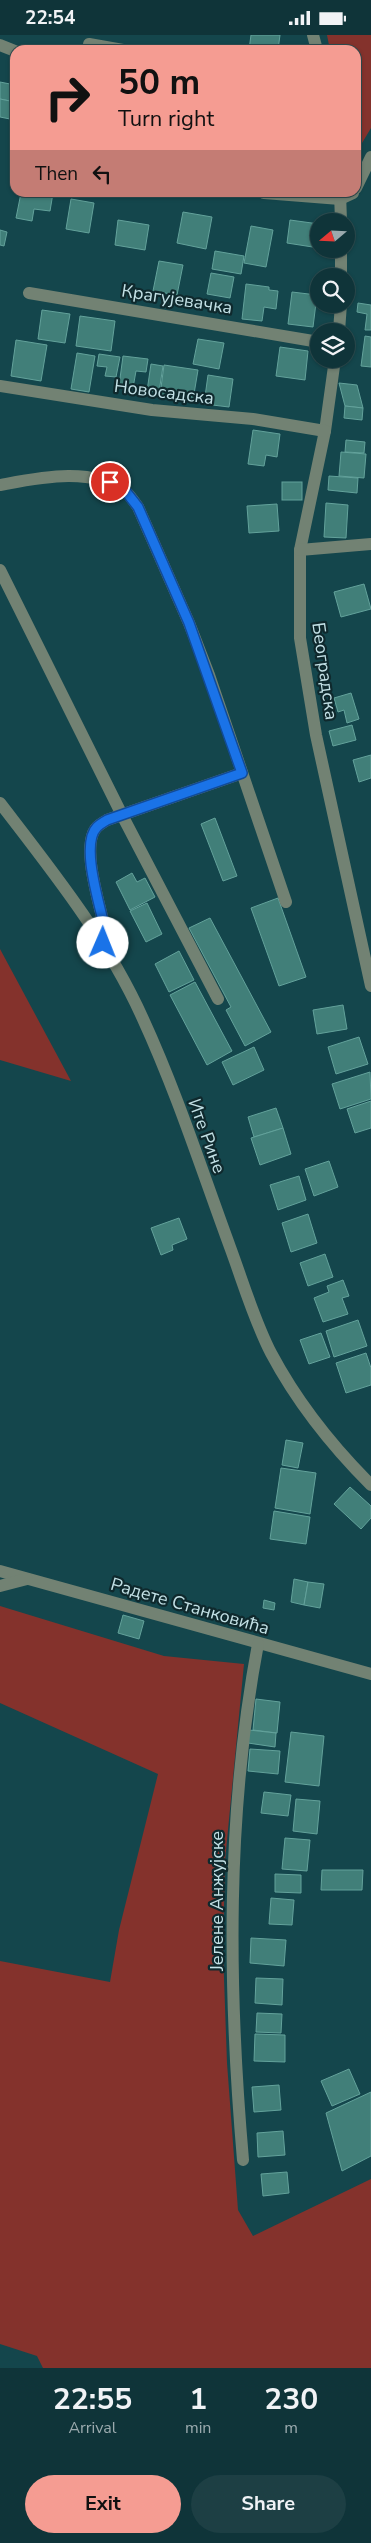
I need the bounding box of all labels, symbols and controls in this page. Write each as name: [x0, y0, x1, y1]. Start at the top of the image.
text: 22:54: [25, 5, 75, 31]
text: 50 m: [118, 59, 200, 106]
icon: right: [35, 65, 100, 130]
text: Turn right: [118, 104, 214, 134]
icon: left: [88, 160, 116, 188]
text: Then: [35, 161, 78, 187]
north arrow: [310, 213, 355, 257]
map controls: [310, 213, 355, 368]
button: search: [310, 268, 355, 313]
street label: Крагујевачка: [120, 278, 234, 320]
button: layers: [310, 323, 355, 368]
street label: Новосадска: [113, 374, 215, 410]
pin: [89, 461, 131, 503]
icon: arrive: [96, 468, 124, 496]
street label: Београдска: [306, 621, 344, 721]
position arrow: [76, 916, 128, 968]
street label: Ите Рине: [182, 1095, 232, 1177]
street label: Радете Станковића: [108, 1572, 272, 1640]
street label: Јелене Анжујске: [205, 1831, 229, 1972]
text: 22:55: [53, 2379, 132, 2420]
text: 1: [189, 2379, 207, 2420]
text: 230: [264, 2379, 318, 2420]
text: Arrival: [68, 2417, 117, 2439]
text: min: [185, 2417, 211, 2439]
text: m: [284, 2417, 298, 2439]
button: Exit: [25, 2475, 181, 2533]
button: Share: [191, 2475, 346, 2533]

